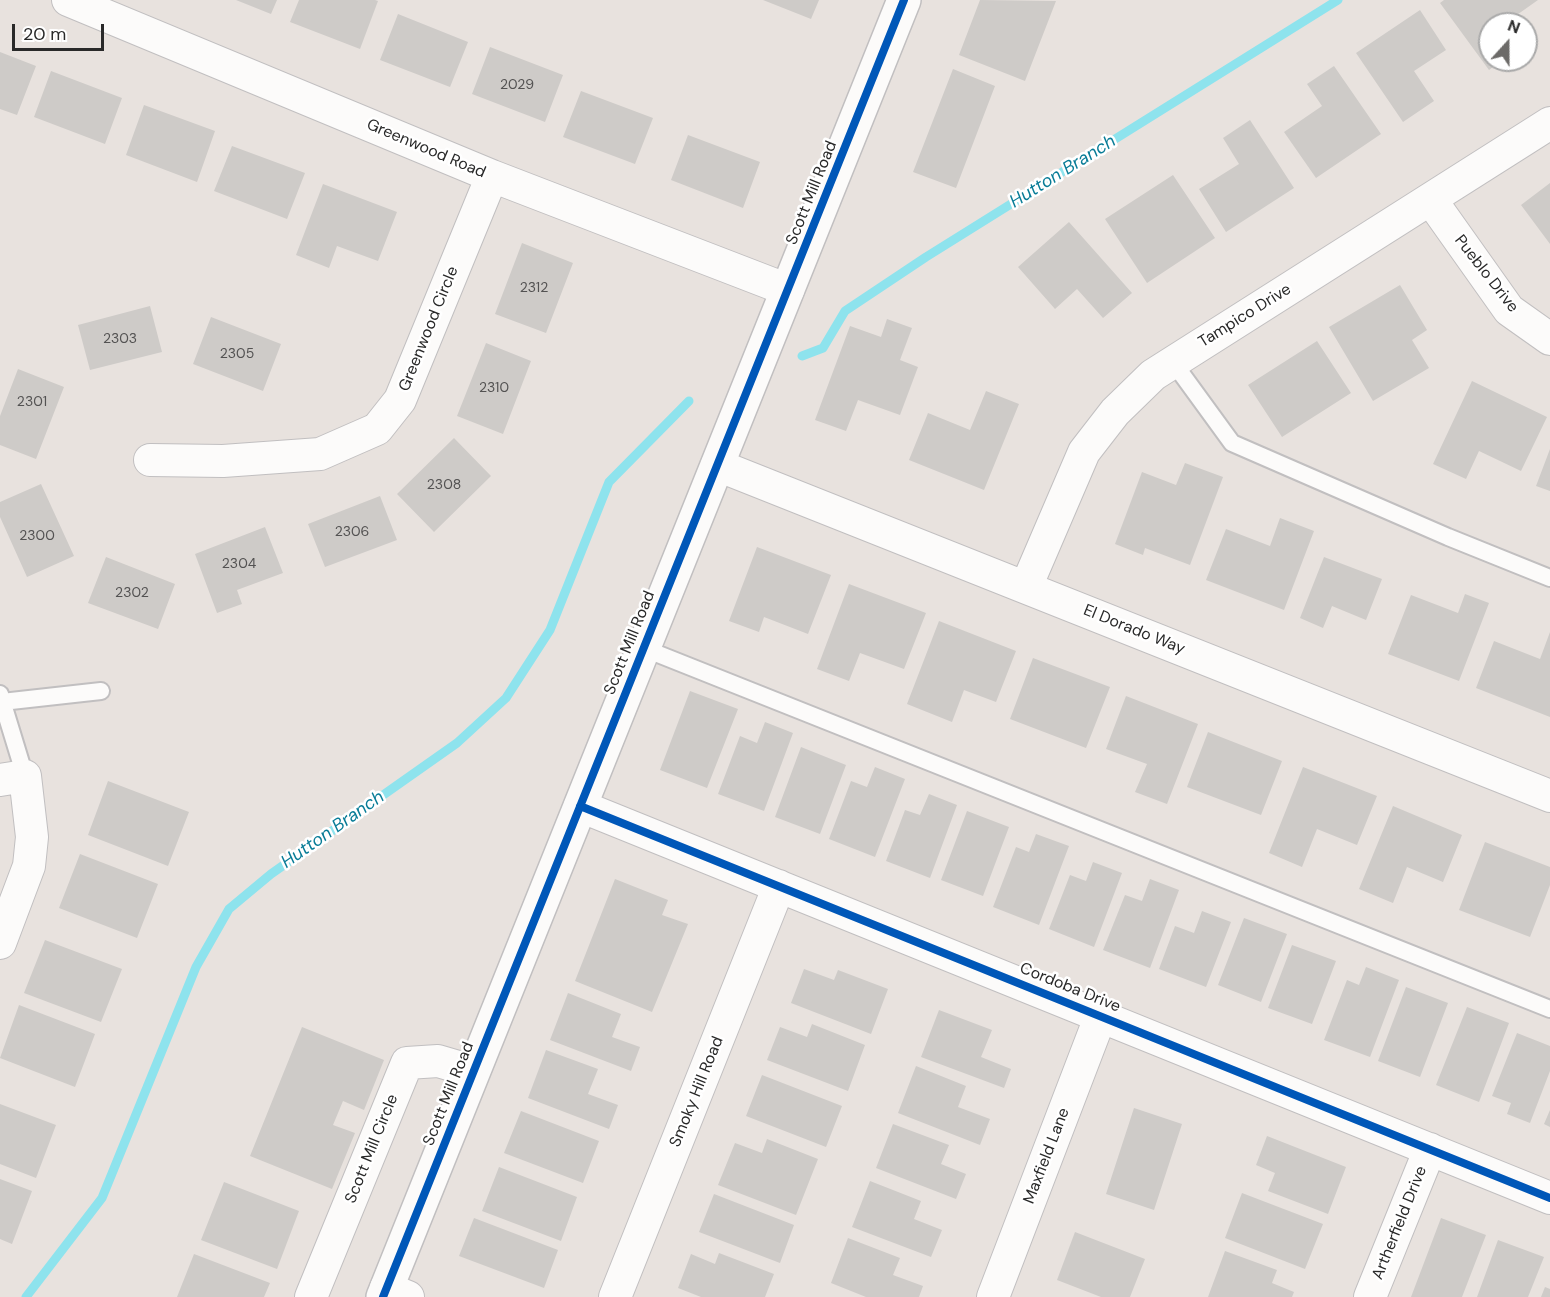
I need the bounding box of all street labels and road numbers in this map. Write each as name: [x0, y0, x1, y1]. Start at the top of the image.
street label: Greenwood Road: [364, 115, 488, 183]
street label: Scott Mill Road: [782, 138, 842, 248]
street label: Pueblo Drive: [1450, 232, 1522, 316]
street label: Greenwood Circle: [395, 264, 463, 394]
street label: Tampico Drive: [1195, 280, 1295, 352]
street label: Scott Mill Road: [600, 588, 660, 698]
street label: El Dorado Way: [1080, 601, 1188, 659]
street label: Cordoba Drive: [1017, 959, 1123, 1017]
street label: Smoky Hill Road: [666, 1034, 728, 1150]
street label: Scott Mill Road: [419, 1039, 479, 1149]
street label: Scott Mill Circle: [341, 1092, 403, 1206]
street label: Maxfield Lane: [1020, 1105, 1074, 1207]
street label: Artherfield Drive: [1368, 1163, 1432, 1283]

